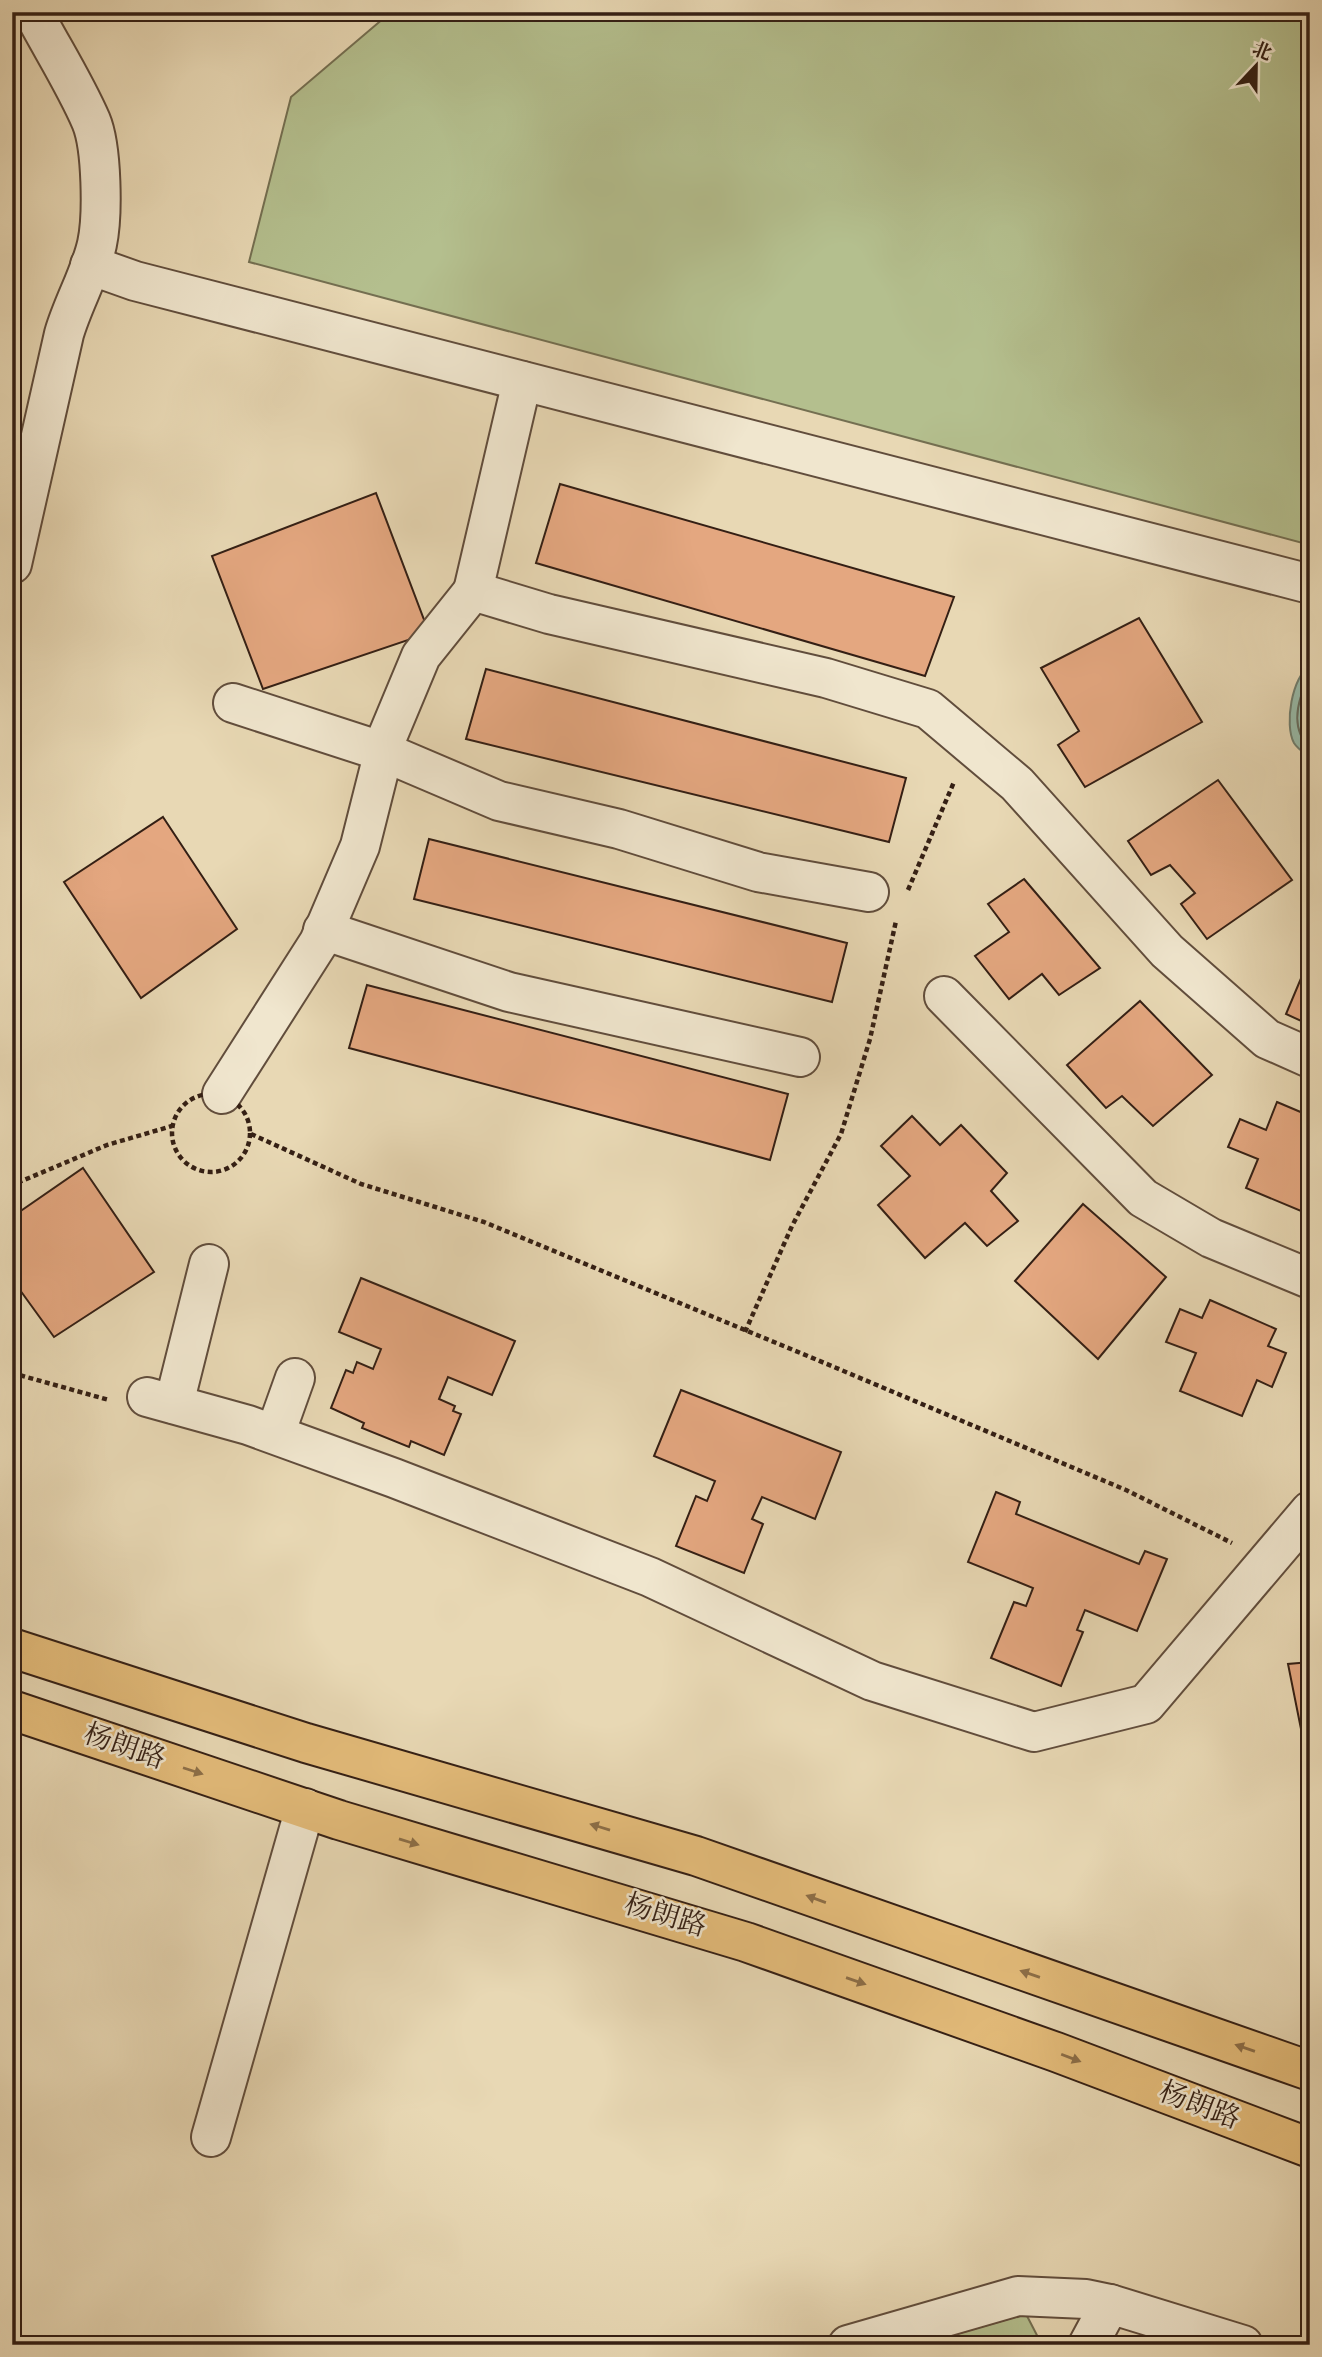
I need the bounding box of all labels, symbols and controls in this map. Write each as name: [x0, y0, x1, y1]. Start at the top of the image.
north arrow: [1220, 32, 1290, 102]
text: 北: [1249, 38, 1275, 65]
street label: 杨朗路: [80, 1718, 169, 1775]
one-way arrow: [182, 1766, 203, 1777]
one-way arrow: [589, 1821, 610, 1831]
one-way arrow: [399, 1837, 420, 1847]
street label: 杨朗路: [621, 1888, 710, 1943]
one-way arrow: [805, 1893, 826, 1904]
one-way arrow: [1020, 1968, 1041, 1979]
one-way arrow: [846, 1976, 867, 1987]
one-way arrow: [1235, 2042, 1256, 2053]
one-way arrow: [1060, 2052, 1081, 2063]
street label: 杨朗路: [1155, 2076, 1244, 2135]

